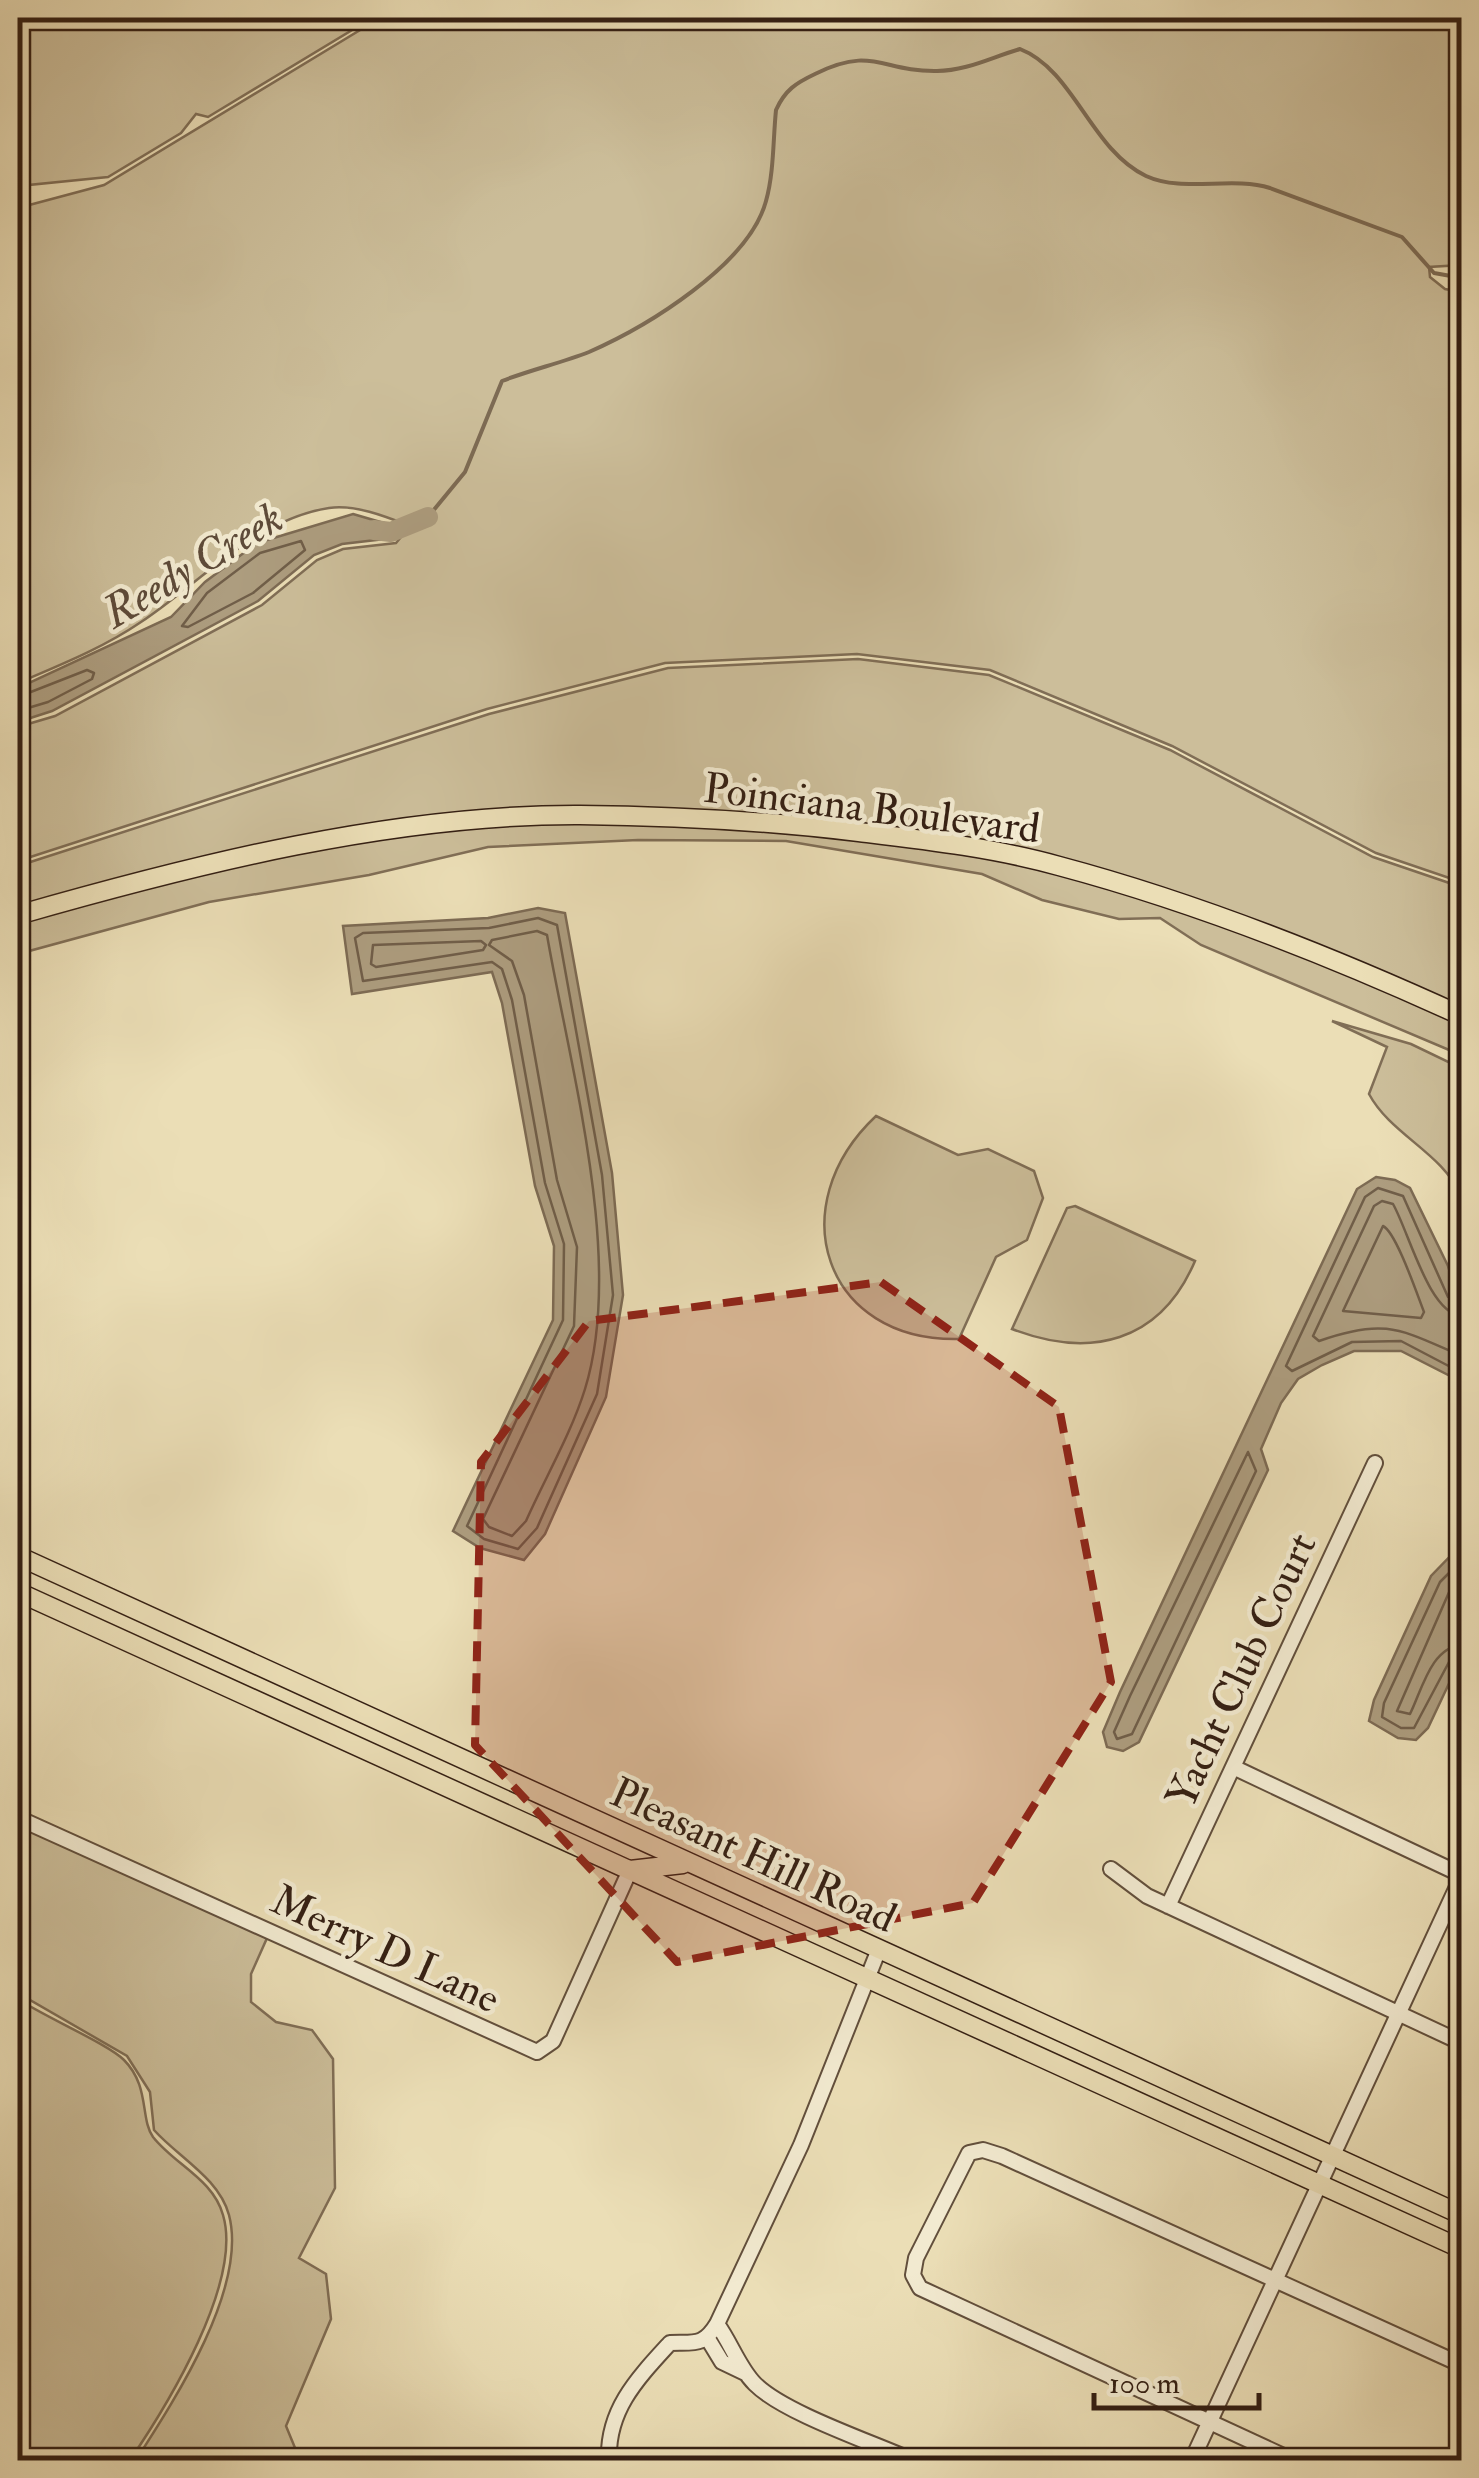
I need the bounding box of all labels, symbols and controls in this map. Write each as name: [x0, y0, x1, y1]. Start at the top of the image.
water label: Reedy Creek: [92, 490, 293, 642]
street label: Poinciana Boulevard: [701, 763, 1043, 855]
street label: Yacht Club Court: [1155, 1525, 1328, 1817]
street label: Pleasant Hill Road: [602, 1767, 905, 1945]
street label: Merry D Lane: [263, 1874, 508, 2025]
scale bar: [1094, 2348, 1259, 2410]
text: 100 m: [1109, 2365, 1180, 2402]

